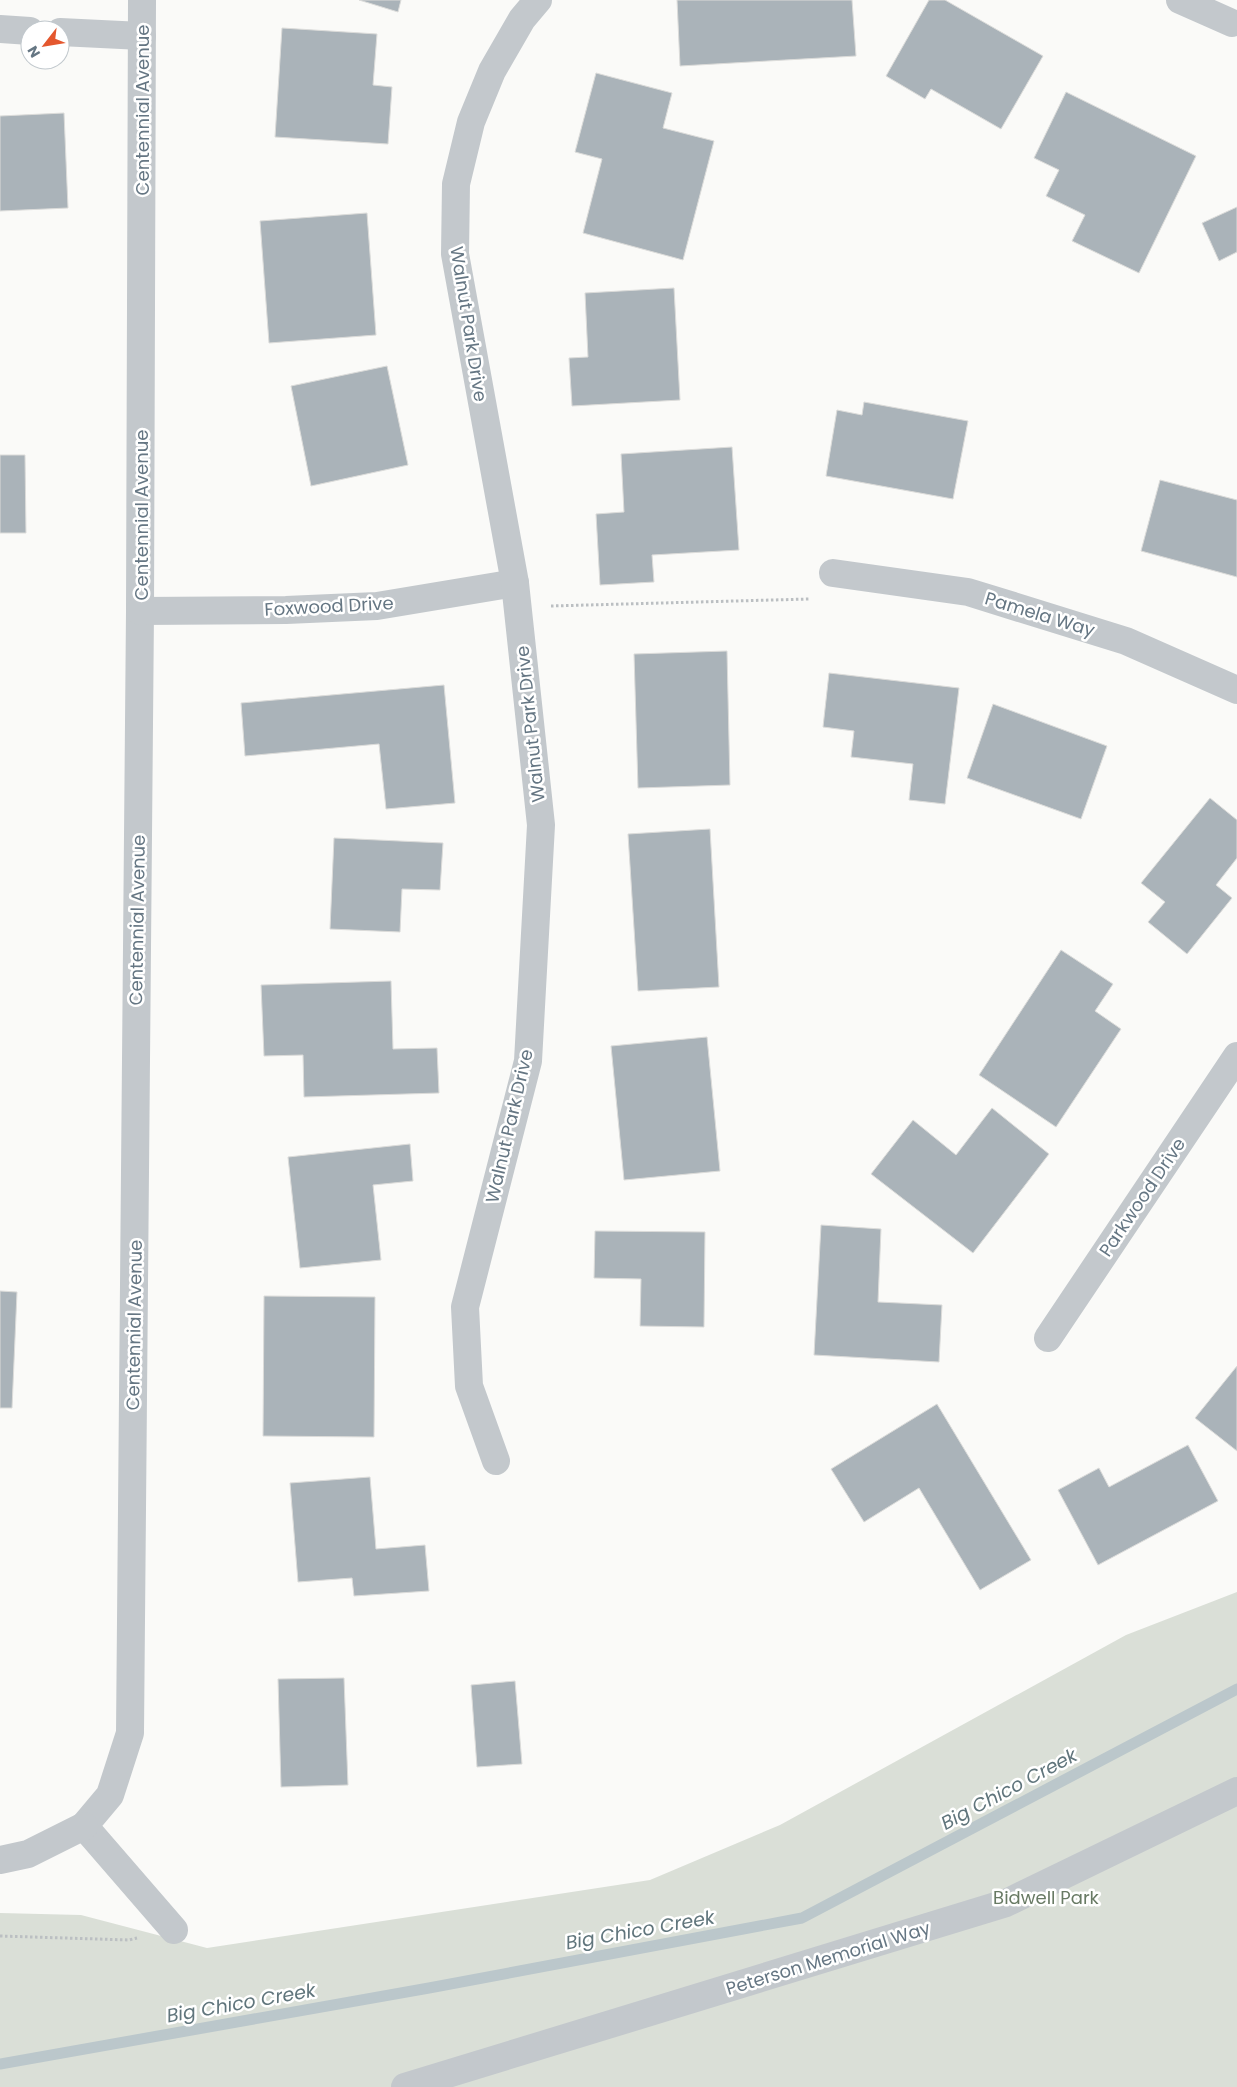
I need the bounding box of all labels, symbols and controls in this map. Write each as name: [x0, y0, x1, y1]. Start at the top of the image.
north arrow: [20, 20, 70, 70]
street label: Centennial Avenue: [130, 25, 155, 195]
text: N: [23, 42, 45, 61]
street label: Walnut Park Drive: [444, 244, 494, 404]
street label: Centennial Avenue: [129, 430, 154, 600]
street label: Pamela Way: [982, 585, 1098, 643]
street label: Foxwood Drive: [264, 590, 394, 622]
street label: Walnut Park Drive: [509, 645, 551, 803]
street label: Centennial Avenue: [123, 834, 151, 1006]
street label: Walnut Park Drive: [479, 1047, 539, 1205]
street label: Parkwood Drive: [1093, 1133, 1191, 1261]
street label: Centennial Avenue: [120, 1239, 148, 1411]
water label: Big Chico Creek: [936, 1741, 1083, 1836]
park label: Bidwell Park: [993, 1885, 1100, 1910]
water label: Big Chico Creek: [563, 1903, 718, 1956]
street label: Peterson Memorial Way: [723, 1915, 933, 2001]
water label: Big Chico Creek: [164, 1976, 319, 2029]

